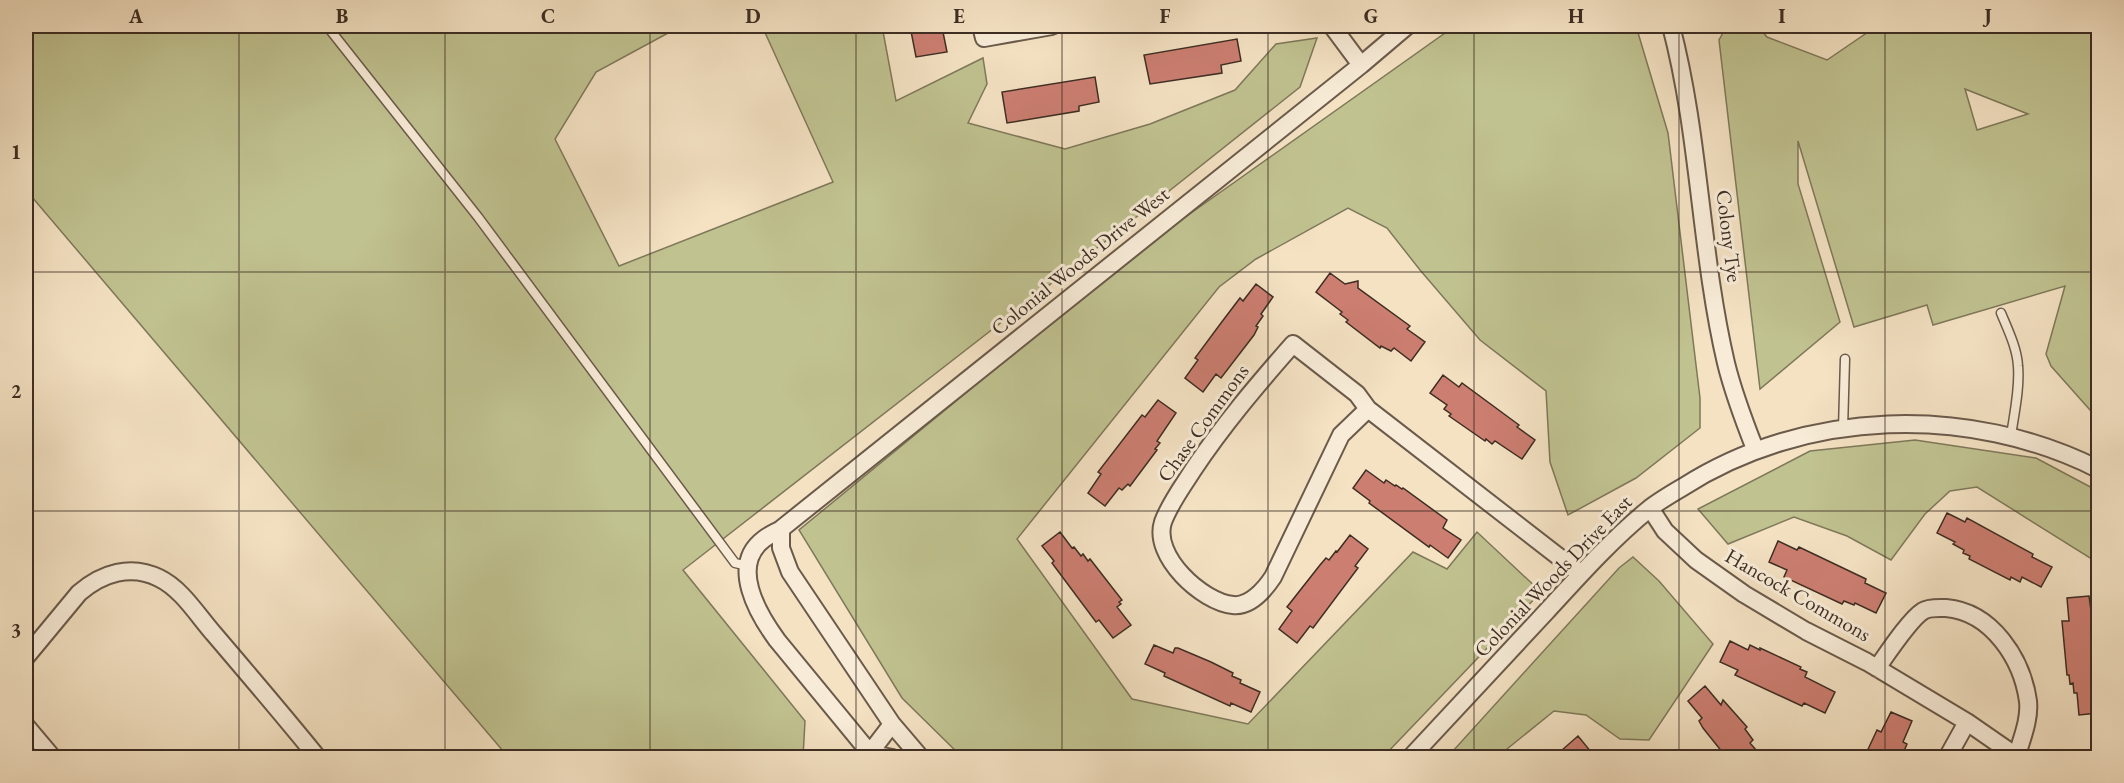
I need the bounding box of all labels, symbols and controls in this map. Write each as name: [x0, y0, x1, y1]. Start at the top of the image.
text: A: [128, 3, 144, 29]
text: B: [336, 3, 348, 29]
text: C: [541, 3, 555, 29]
text: D: [745, 3, 761, 29]
text: E: [953, 3, 965, 29]
text: F: [1160, 3, 1171, 29]
text: G: [1364, 3, 1378, 29]
text: H: [1568, 3, 1584, 29]
text: I: [1778, 3, 1786, 29]
text: J: [1982, 3, 1992, 29]
text: 1: [11, 139, 21, 165]
street label: Colonial Woods Drive West: [985, 180, 1175, 341]
street label: Colony Tye: [1710, 188, 1749, 284]
street label: Chase Commons: [1151, 358, 1255, 487]
text: 2: [11, 378, 22, 404]
street label: Colonial Woods Drive East: [1468, 488, 1638, 663]
street label: Hancock Commons: [1721, 542, 1876, 647]
text: 3: [11, 617, 21, 643]

